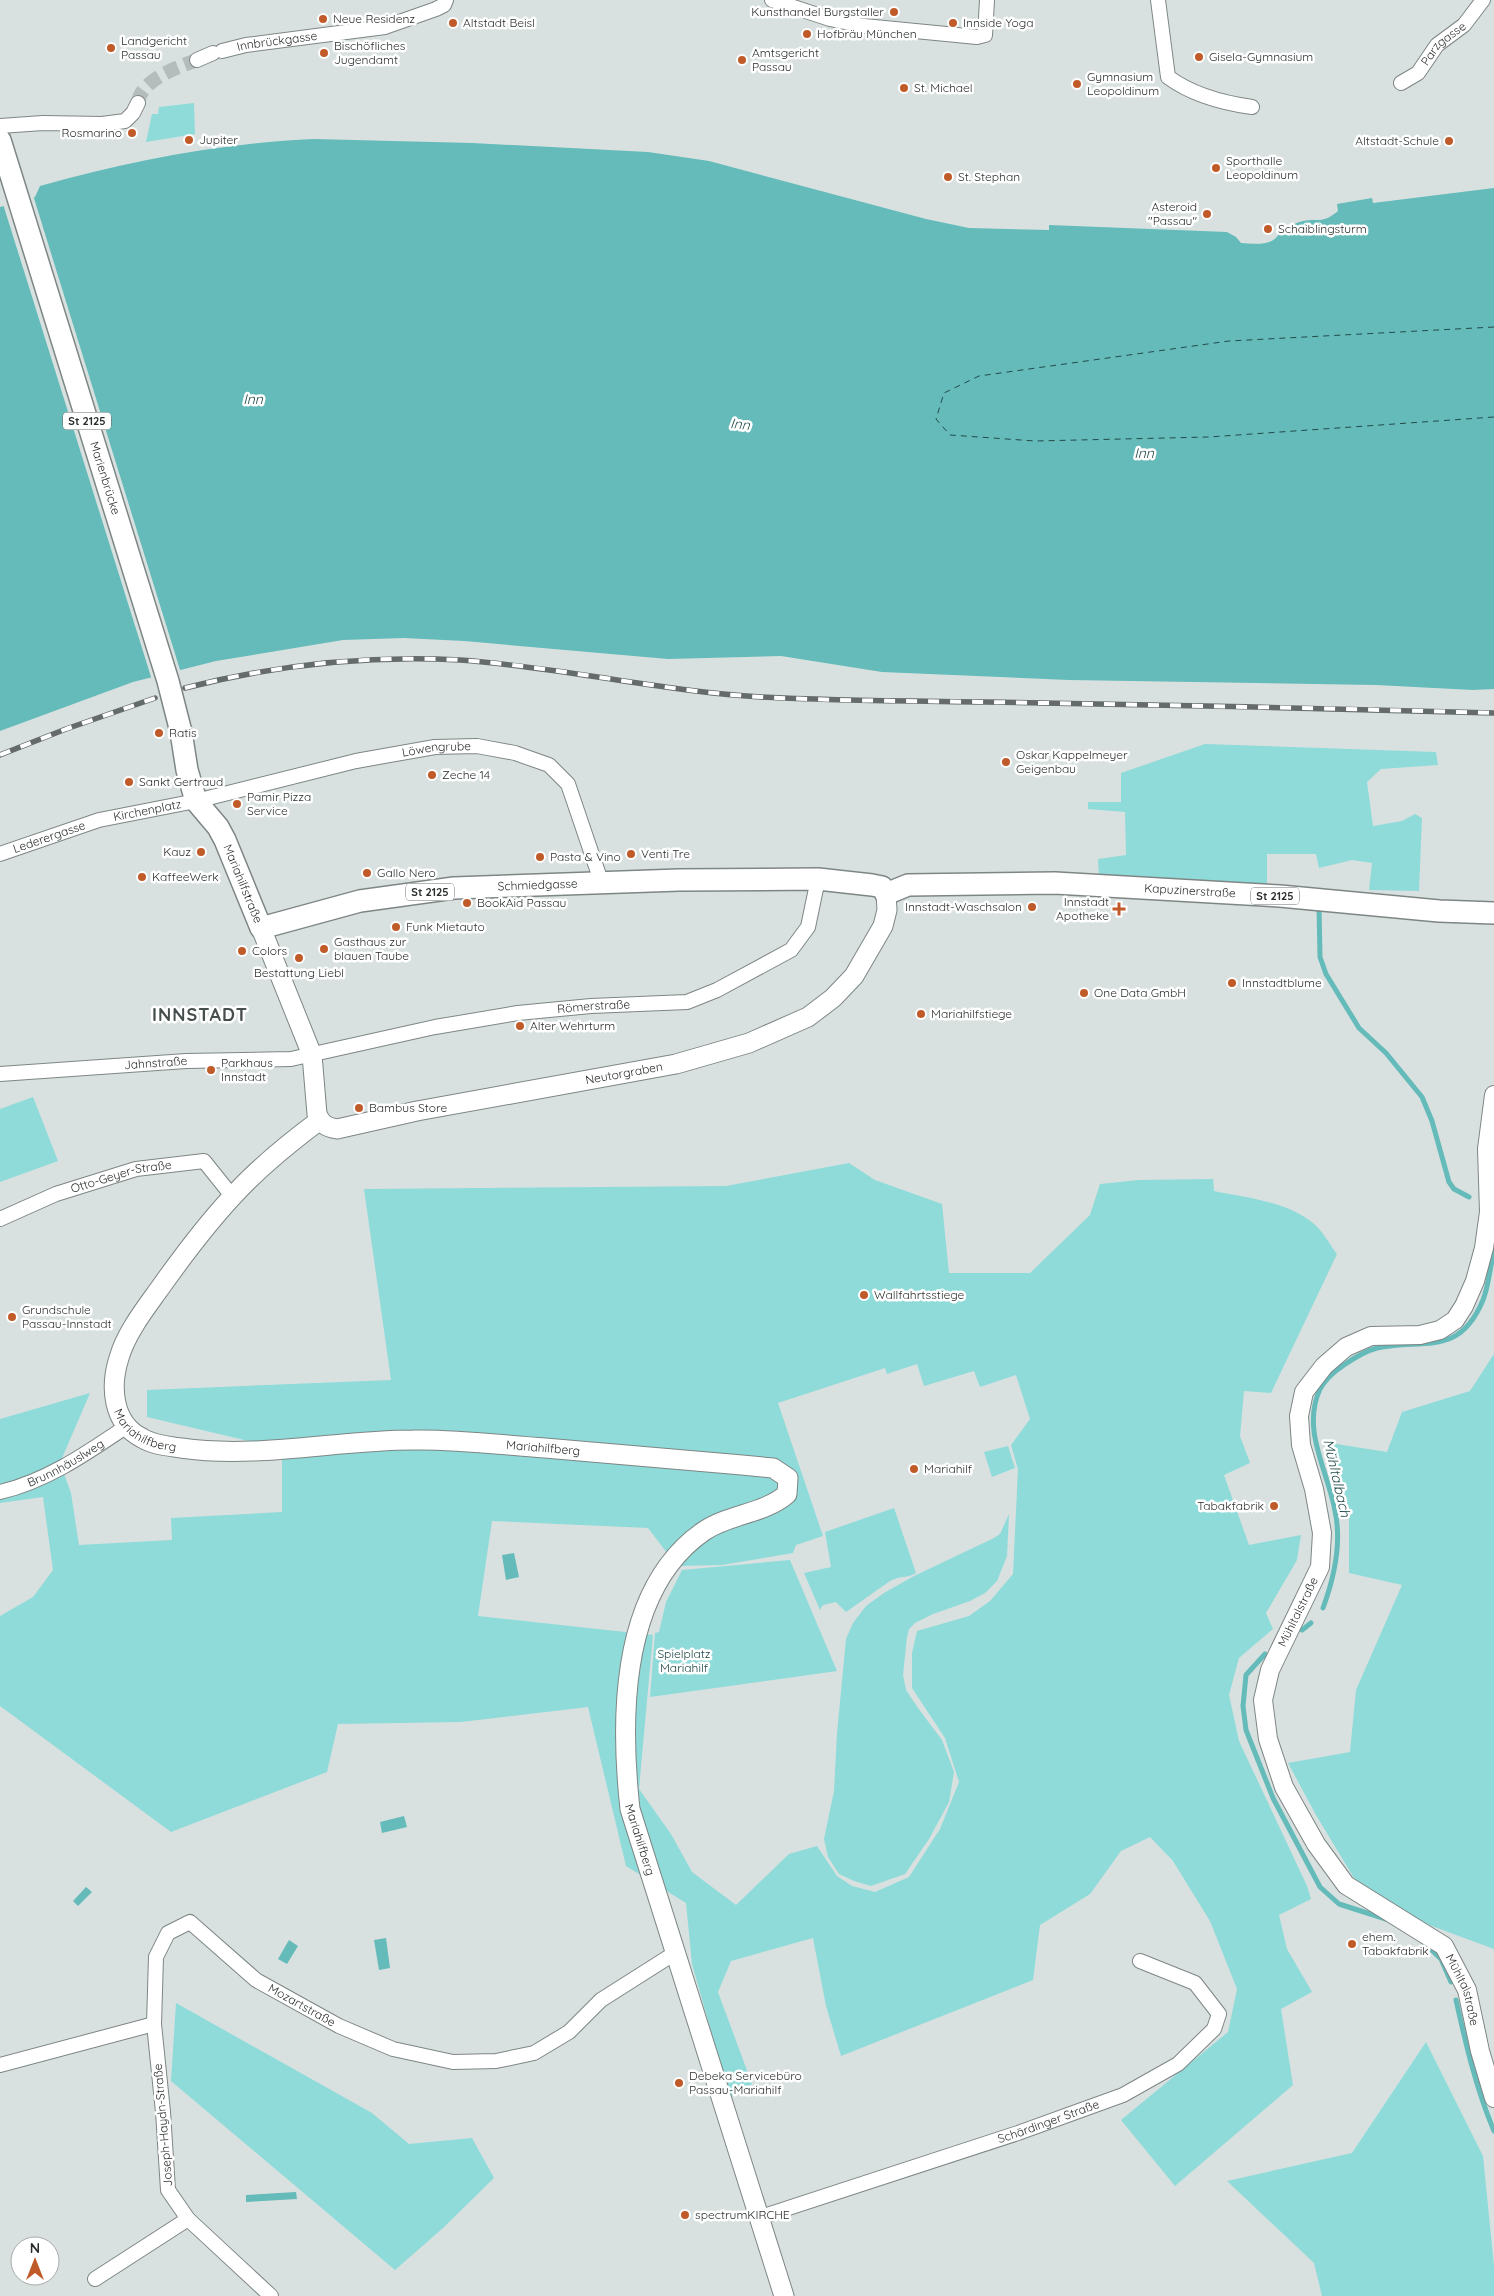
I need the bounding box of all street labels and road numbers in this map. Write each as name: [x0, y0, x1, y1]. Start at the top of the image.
street label: Parzgasse: [1417, 18, 1469, 68]
street label: Innbrückgasse: [235, 28, 318, 54]
road number: St 2125: [63, 412, 111, 430]
street label: Marienbrücke: [87, 439, 124, 517]
street label: Löwengrube: [401, 738, 471, 760]
street label: Kirchenplatz: [112, 796, 183, 824]
street label: Lederergasse: [11, 817, 87, 856]
street label: Mariahilfstraße: [221, 842, 266, 925]
street label: Schmiedgasse: [497, 876, 578, 893]
street label: Kapuzinerstraße: [1144, 880, 1236, 900]
road number: St 2125: [406, 884, 454, 900]
road number: St 2125: [1251, 888, 1299, 904]
street label: Römerstraße: [556, 996, 631, 1016]
street label: Jahnstraße: [123, 1053, 188, 1072]
street label: Neutorgraben: [584, 1059, 664, 1087]
street label: Otto-Geyer-Straße: [69, 1157, 173, 1196]
street label: Mariahilfberg: [111, 1406, 177, 1454]
street label: Brunnhäuslweg: [25, 1436, 107, 1490]
street label: Mariahilfberg: [506, 1437, 581, 1458]
street label: Mühltalstraße: [1274, 1574, 1321, 1649]
street label: Mariahilfberg: [622, 1802, 659, 1877]
street label: Mühltalstraße: [1442, 1951, 1482, 2027]
street label: Mozartstraße: [266, 1980, 338, 2030]
street label: Joseph-Haydn-Straße: [150, 2063, 175, 2187]
street label: Schärdinger Straße: [996, 2096, 1101, 2146]

